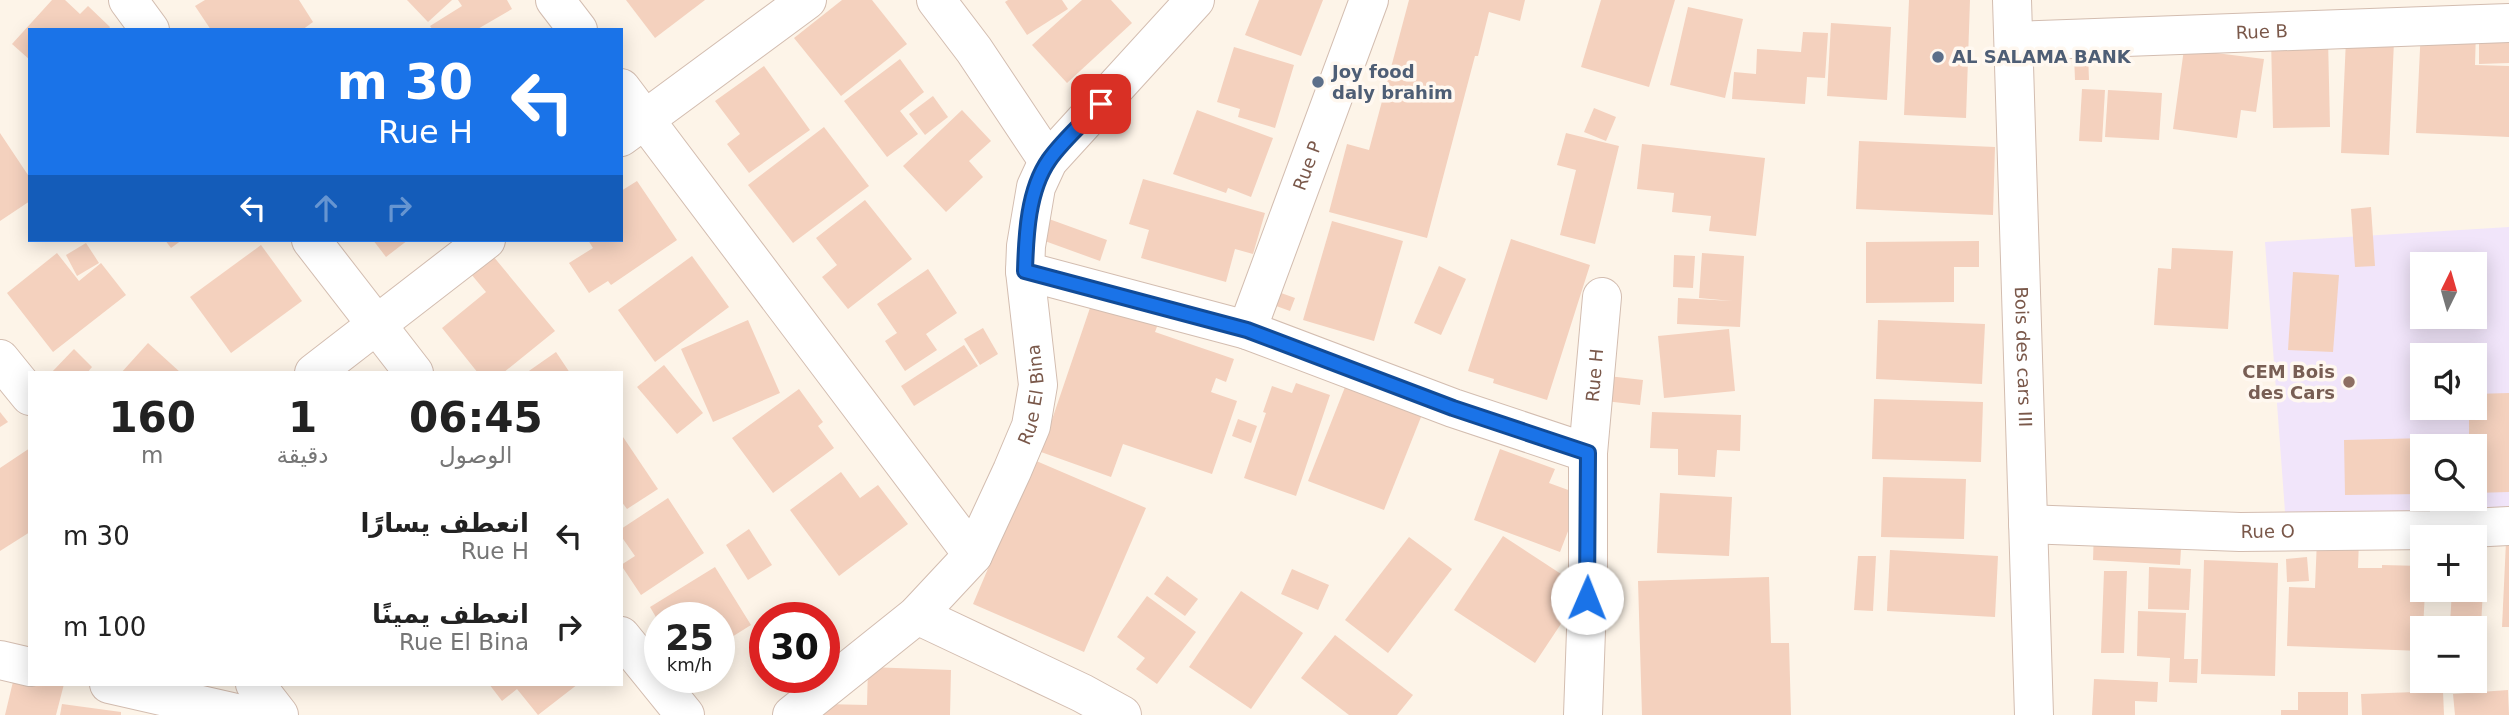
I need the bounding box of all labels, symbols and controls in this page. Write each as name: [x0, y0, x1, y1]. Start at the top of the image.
street label: Rue B: [2235, 20, 2288, 43]
place label: AL SALAMA BANK: [1952, 46, 2132, 67]
marker: AL SALAMA BANK: [1930, 49, 1946, 65]
text: 30 m: [337, 54, 473, 111]
icon: left: [497, 56, 588, 147]
place label: Joy food daly brahim: [1330, 61, 1453, 103]
pin: [1071, 74, 1131, 134]
marker: Joy food daly brahim: [1310, 74, 1326, 90]
icon: arrive: [1082, 85, 1120, 123]
text: Rue H: [378, 113, 473, 151]
street label: Rue P: [1289, 138, 1326, 193]
icon: left: [234, 189, 272, 227]
icon: ahead: [307, 189, 345, 227]
icon: right: [380, 189, 418, 227]
north arrow: [2410, 252, 2487, 329]
map controls: [2410, 252, 2487, 693]
street label: Bois des cars III: [2011, 286, 2036, 427]
street label: Rue El Bina: [1013, 343, 1048, 448]
button: sound: [2410, 343, 2487, 420]
street label: Rue H: [1582, 348, 1607, 403]
place label: CEM Bois des Cars: [2242, 361, 2335, 403]
marker: CEM Bois des Cars: [2341, 374, 2357, 390]
text: 160: [108, 393, 196, 442]
text: 1: [288, 393, 317, 442]
text: 06:45: [409, 393, 543, 442]
button: search: [2410, 434, 2487, 511]
text: m: [141, 442, 163, 468]
text: دقيقة: [276, 442, 329, 468]
text: الوصول: [439, 442, 512, 468]
text: انعطف يسارًا: [360, 508, 529, 538]
icon: left: [550, 517, 588, 555]
street label: Rue O: [2241, 520, 2295, 542]
text: 30 m: [63, 521, 130, 551]
button: +: [2410, 525, 2487, 602]
text: Rue H: [461, 538, 529, 564]
position arrow: [1550, 561, 1624, 635]
text: انعطف يمينًا: [372, 599, 529, 629]
speed limit sign: 30: [749, 602, 840, 693]
icon: right: [550, 608, 588, 646]
text: 100 m: [63, 612, 146, 642]
button: −: [2410, 616, 2487, 693]
text: 25: [665, 618, 714, 658]
text: Rue El Bina: [399, 629, 529, 655]
text: km/h: [667, 654, 712, 675]

